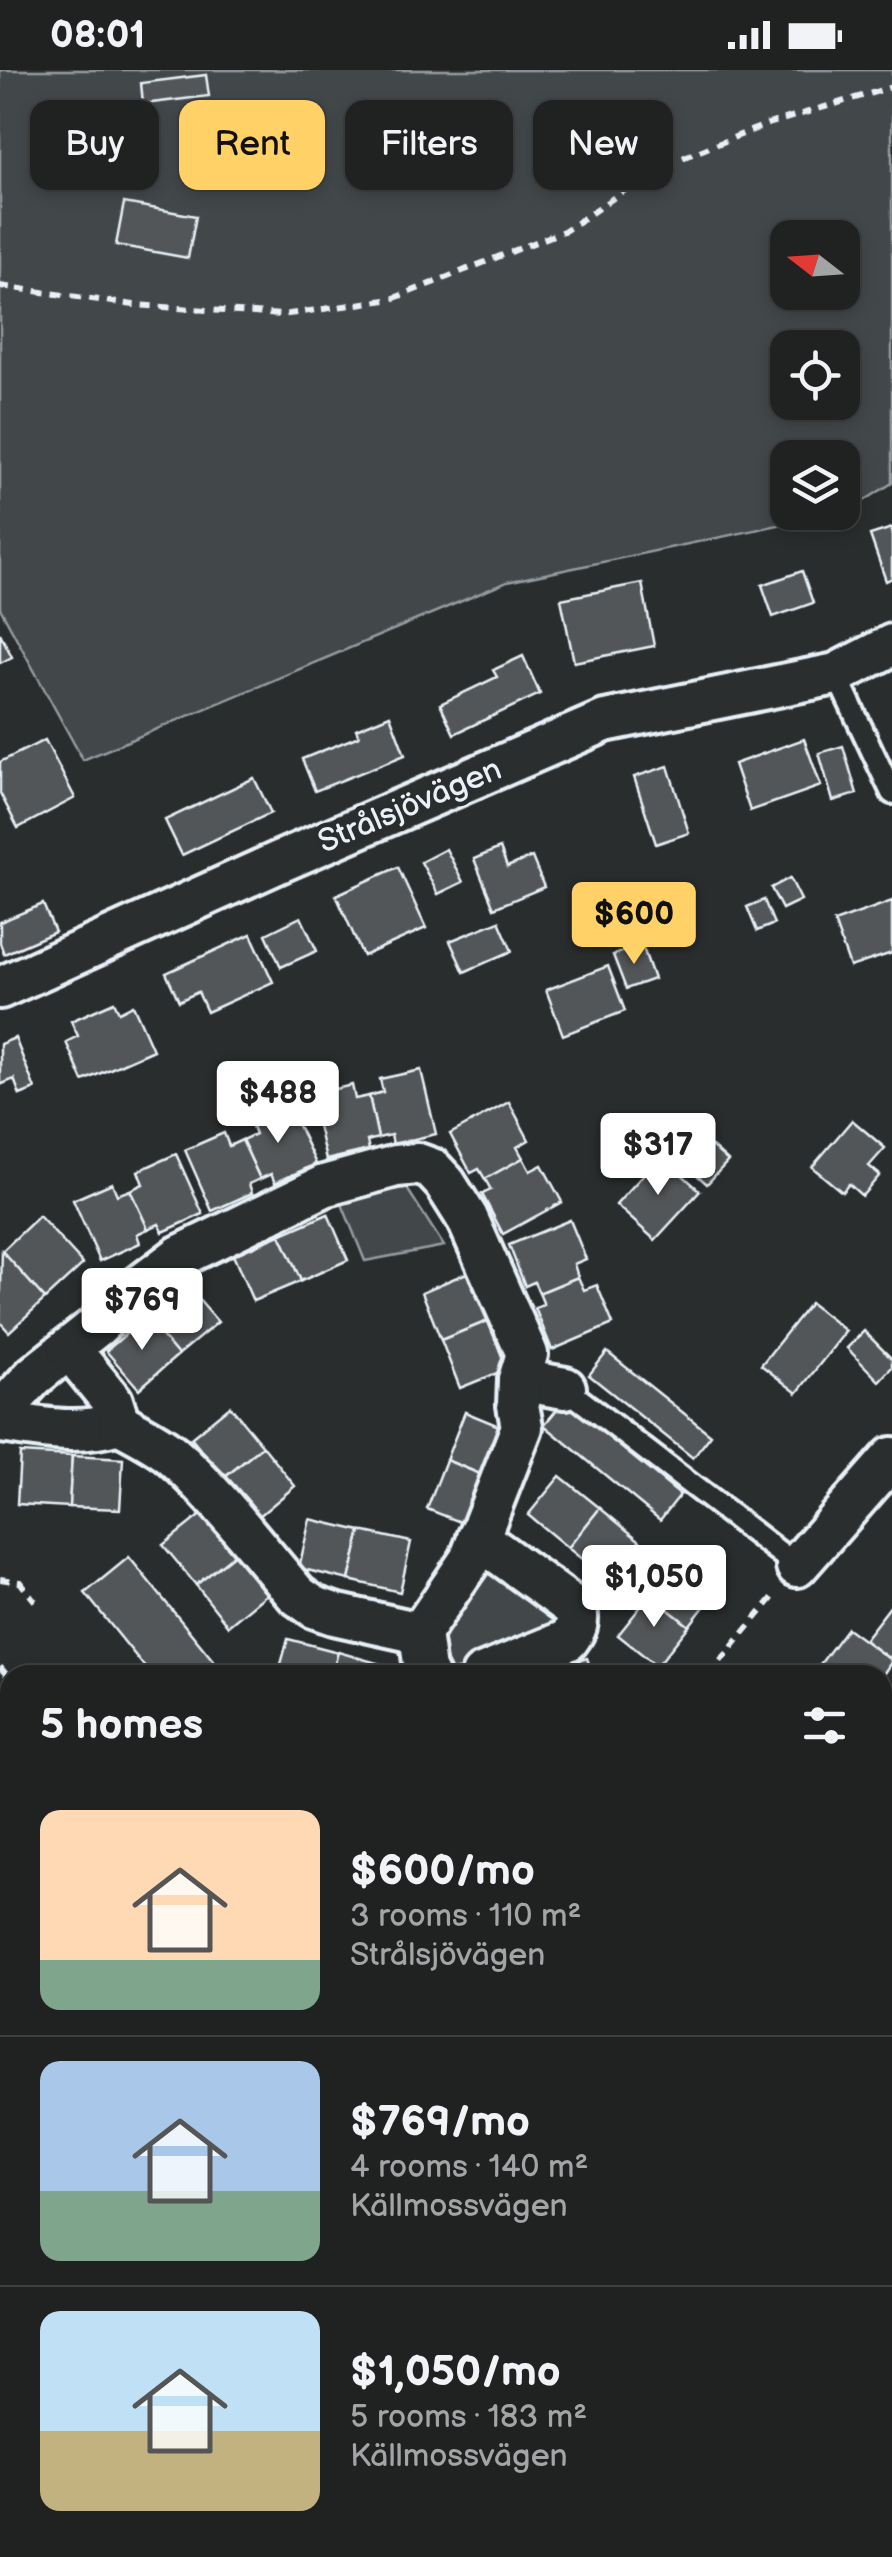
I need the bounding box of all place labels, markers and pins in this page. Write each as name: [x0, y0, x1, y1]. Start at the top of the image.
pin: $600: [575, 882, 693, 967]
pin: $488: [219, 1061, 337, 1146]
pin: $317: [599, 1113, 717, 1198]
pin: $769: [83, 1268, 201, 1353]
pin: $1,050: [573, 1545, 735, 1630]

